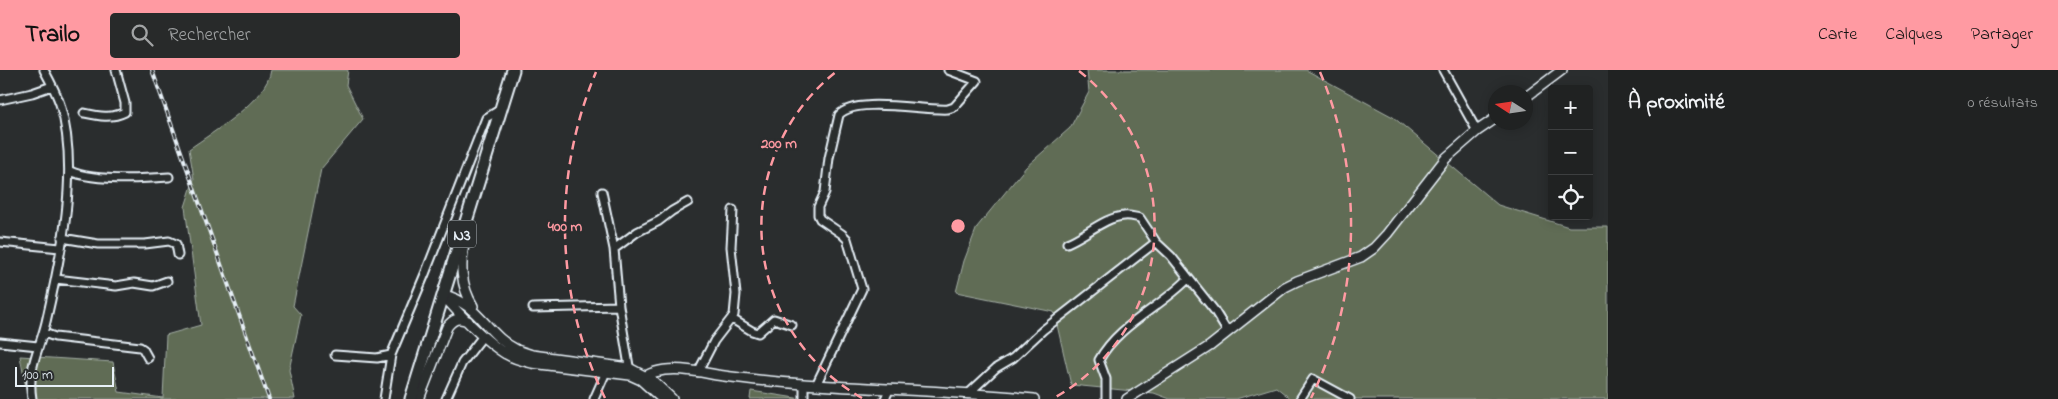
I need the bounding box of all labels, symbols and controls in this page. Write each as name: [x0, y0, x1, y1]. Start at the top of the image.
search box: [110, 13, 460, 58]
text: Trailo: [25, 18, 80, 53]
icon: search: [128, 21, 156, 49]
text: Rechercher: [168, 22, 251, 49]
text: Carte: [1818, 22, 1857, 48]
text: Calques: [1885, 22, 1943, 48]
text: Partager: [1971, 22, 2033, 48]
north arrow: [1488, 85, 1533, 130]
map controls: [1548, 85, 1593, 220]
button: +: [1548, 85, 1593, 130]
text: À proximité: [1628, 88, 1725, 118]
text: 0 résultats: [1967, 91, 2038, 115]
button: −: [1548, 130, 1593, 175]
text: 200 m: [760, 133, 797, 155]
button: locate: [1548, 175, 1593, 220]
text: 400 m: [547, 216, 583, 238]
centre of rings: [949, 217, 967, 235]
road number: N3: [448, 220, 476, 248]
scale bar: [15, 364, 114, 387]
text: 100 m: [22, 365, 53, 386]

